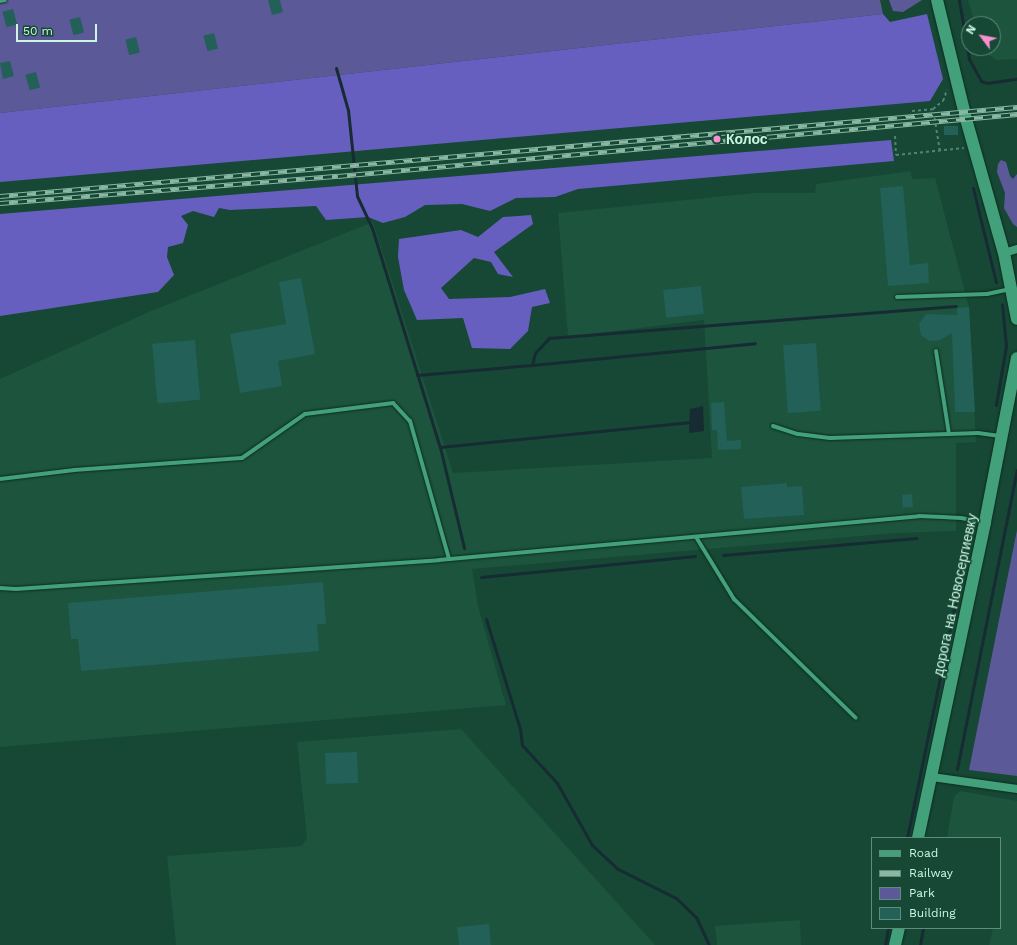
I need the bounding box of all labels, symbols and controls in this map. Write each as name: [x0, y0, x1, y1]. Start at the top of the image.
scale bar: [18, 16, 99, 42]
north arrow: [961, 16, 1001, 56]
text: N: [964, 23, 979, 37]
text: 50 m: [23, 24, 53, 38]
place label: Колос: [726, 131, 768, 147]
marker: Колос: [711, 133, 723, 145]
street label: дорога на Новосергиевку: [930, 512, 980, 678]
legend: [871, 837, 1001, 929]
text: Road: [909, 846, 938, 860]
text: Railway: [909, 866, 953, 880]
text: Park: [909, 886, 935, 900]
text: Building: [909, 906, 956, 920]

